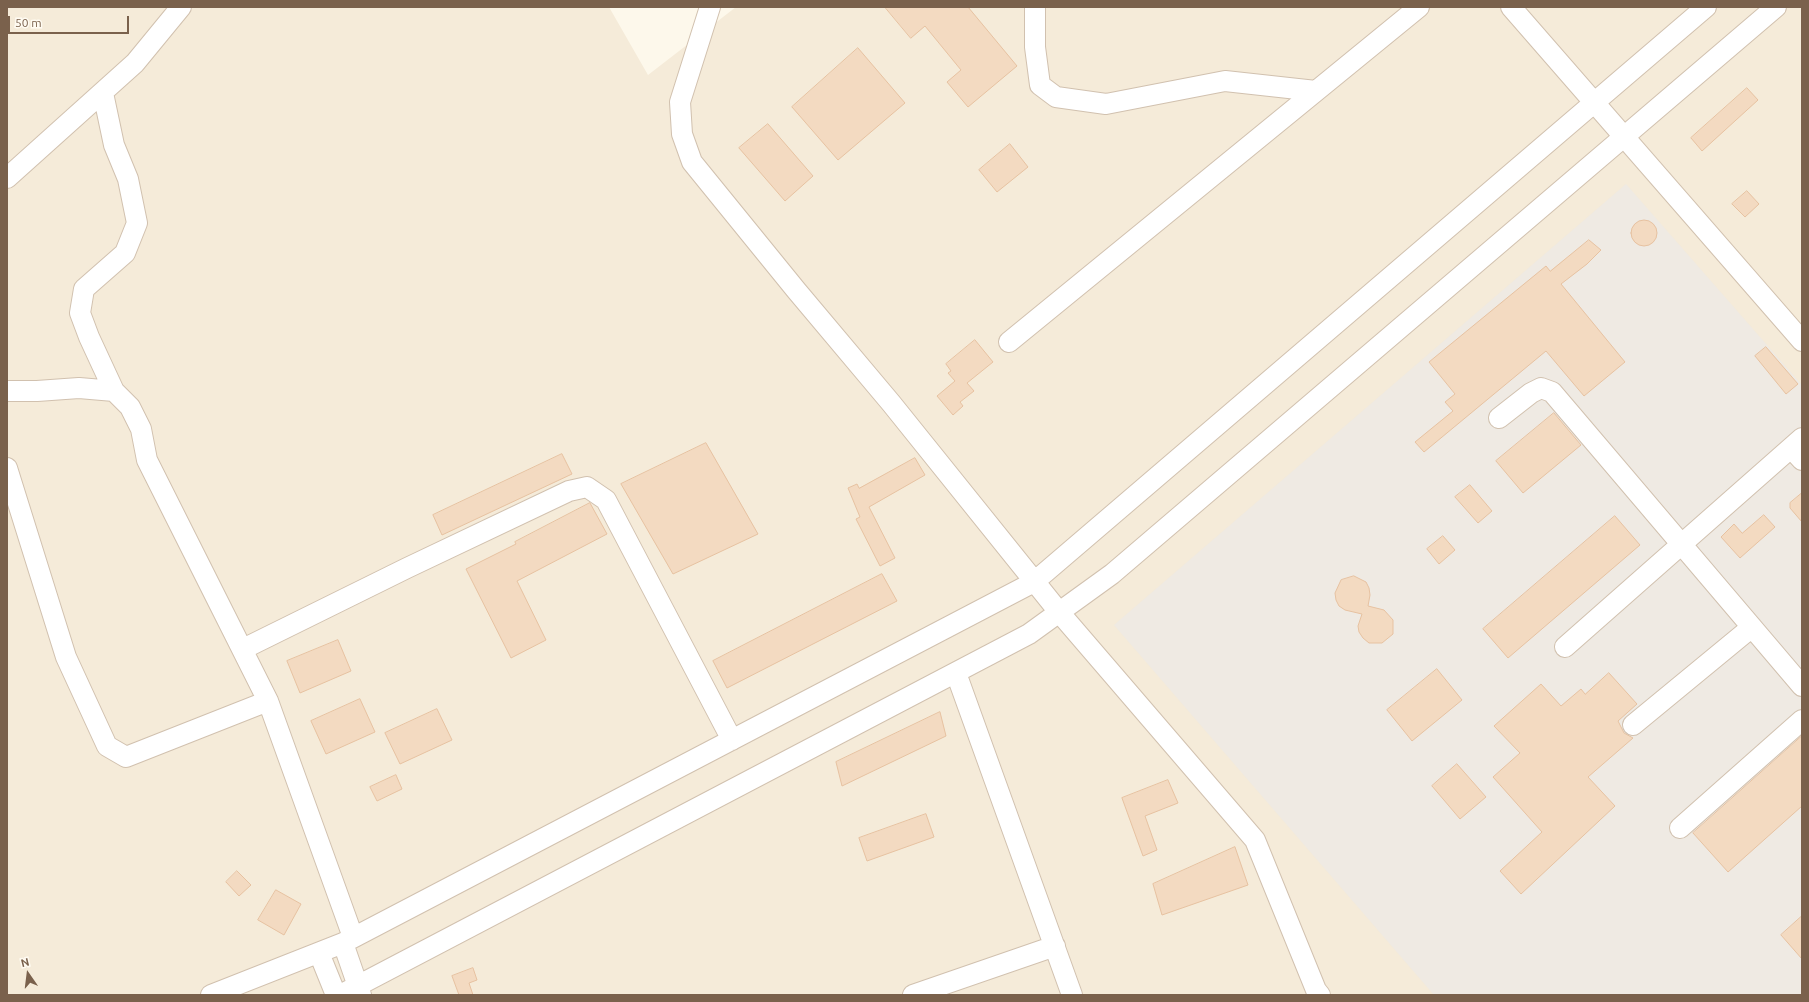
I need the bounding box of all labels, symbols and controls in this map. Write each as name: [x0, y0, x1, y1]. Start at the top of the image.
scale bar: [10, 8, 131, 34]
text: 50 m: [15, 16, 42, 29]
north arrow: [8, 954, 48, 994]
text: N: [20, 956, 31, 969]

